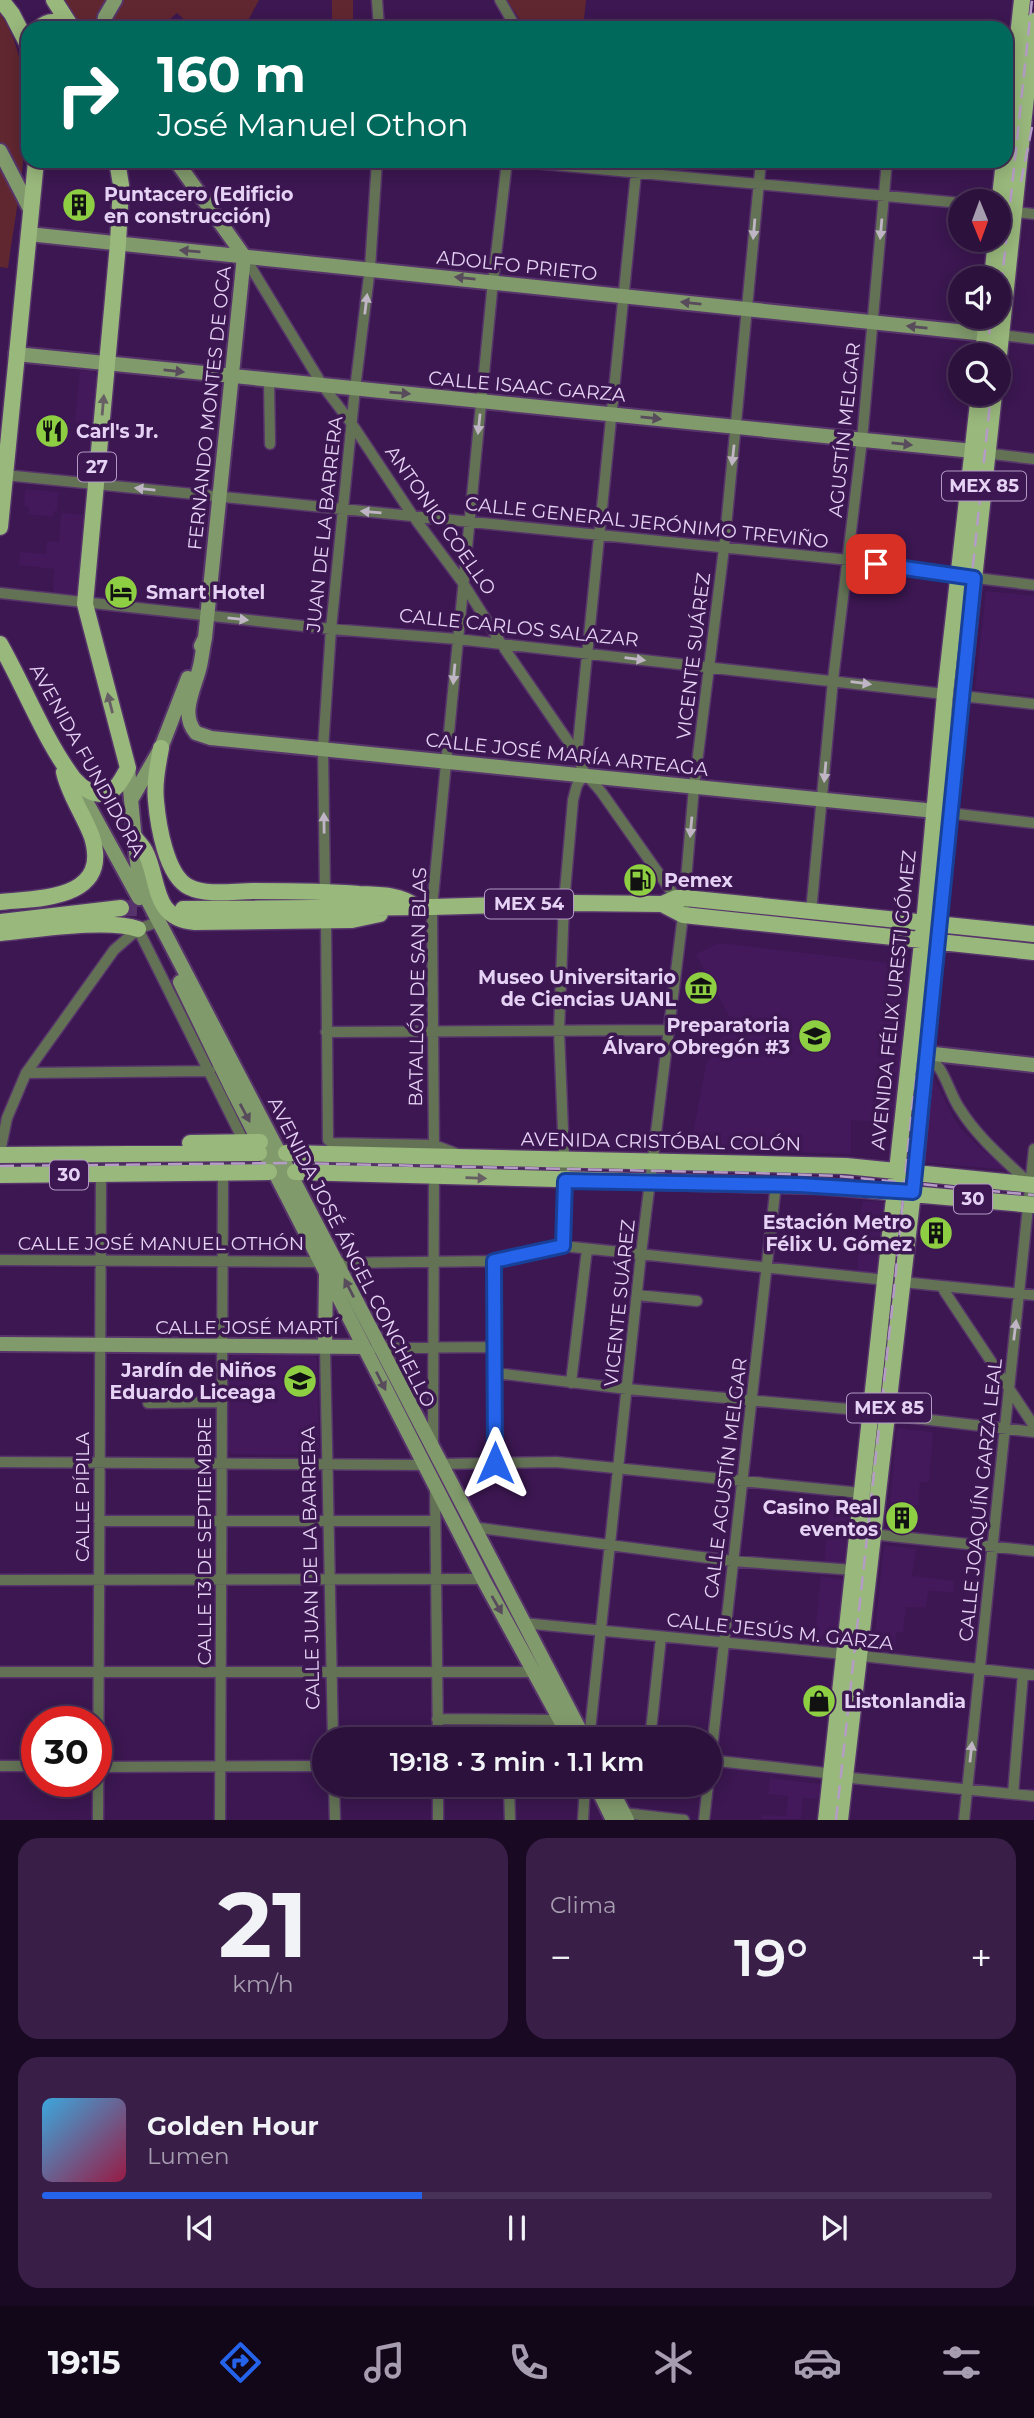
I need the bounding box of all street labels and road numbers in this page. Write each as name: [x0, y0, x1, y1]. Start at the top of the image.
street label: ADOLFO PRIETO: [435, 246, 598, 285]
street label: FERNANDO MONTES DE OCA: [183, 265, 236, 551]
street label: AGUSTÍN MELGAR: [824, 342, 865, 519]
street label: CALLE ISAAC GARZA: [427, 366, 627, 407]
street label: JUAN DE LA BARRERA: [302, 415, 347, 634]
street label: ANTONIO COELLO: [380, 441, 501, 600]
road number: 27: [78, 452, 116, 481]
road number: MEX 85: [942, 472, 1026, 500]
street label: CALLE GENERAL JERÓNIMO TREVIÑO: [464, 492, 830, 553]
street label: VICENTE SUÁREZ: [672, 571, 715, 741]
street label: CALLE CARLOS SALAZAR: [398, 603, 640, 652]
street label: AVENIDA FUNDIDORA: [25, 660, 150, 861]
street label: CALLE JOSÉ MARÍA ARTEAGA: [425, 728, 710, 781]
street label: AVENIDA FÉLIX URESTI GÓMEZ: [866, 849, 921, 1151]
street label: BATALLÓN DE SAN BLAS: [404, 867, 431, 1107]
road number: MEX 54: [485, 890, 573, 918]
street label: AVENIDA JOSÉ ÁNGEL CONCHELLO: [263, 1093, 440, 1411]
street label: AVENIDA CRISTÓBAL COLÓN: [521, 1128, 801, 1155]
road number: 30: [50, 1160, 88, 1190]
road number: 30: [954, 1184, 992, 1214]
street label: VICENTE SUÁREZ: [599, 1218, 640, 1388]
street label: CALLE JOSÉ MANUEL OTHÓN: [18, 1232, 304, 1255]
street label: CALLE JOSÉ MARTÍ: [155, 1316, 340, 1339]
street label: CALLE AGUSTÍN MELGAR: [699, 1356, 752, 1600]
street label: CALLE JOAQUÍN GARZA LEAL: [954, 1357, 1007, 1643]
road number: MEX 85: [847, 1394, 931, 1422]
street label: CALLE 13 DE SEPTIEMBRE: [193, 1417, 216, 1665]
street label: CALLE JUAN DE LA BARRERA: [297, 1426, 324, 1710]
street label: CALLE PÍPILA: [71, 1432, 94, 1562]
street label: CALLE JESÚS M. GARZA: [666, 1608, 895, 1655]

